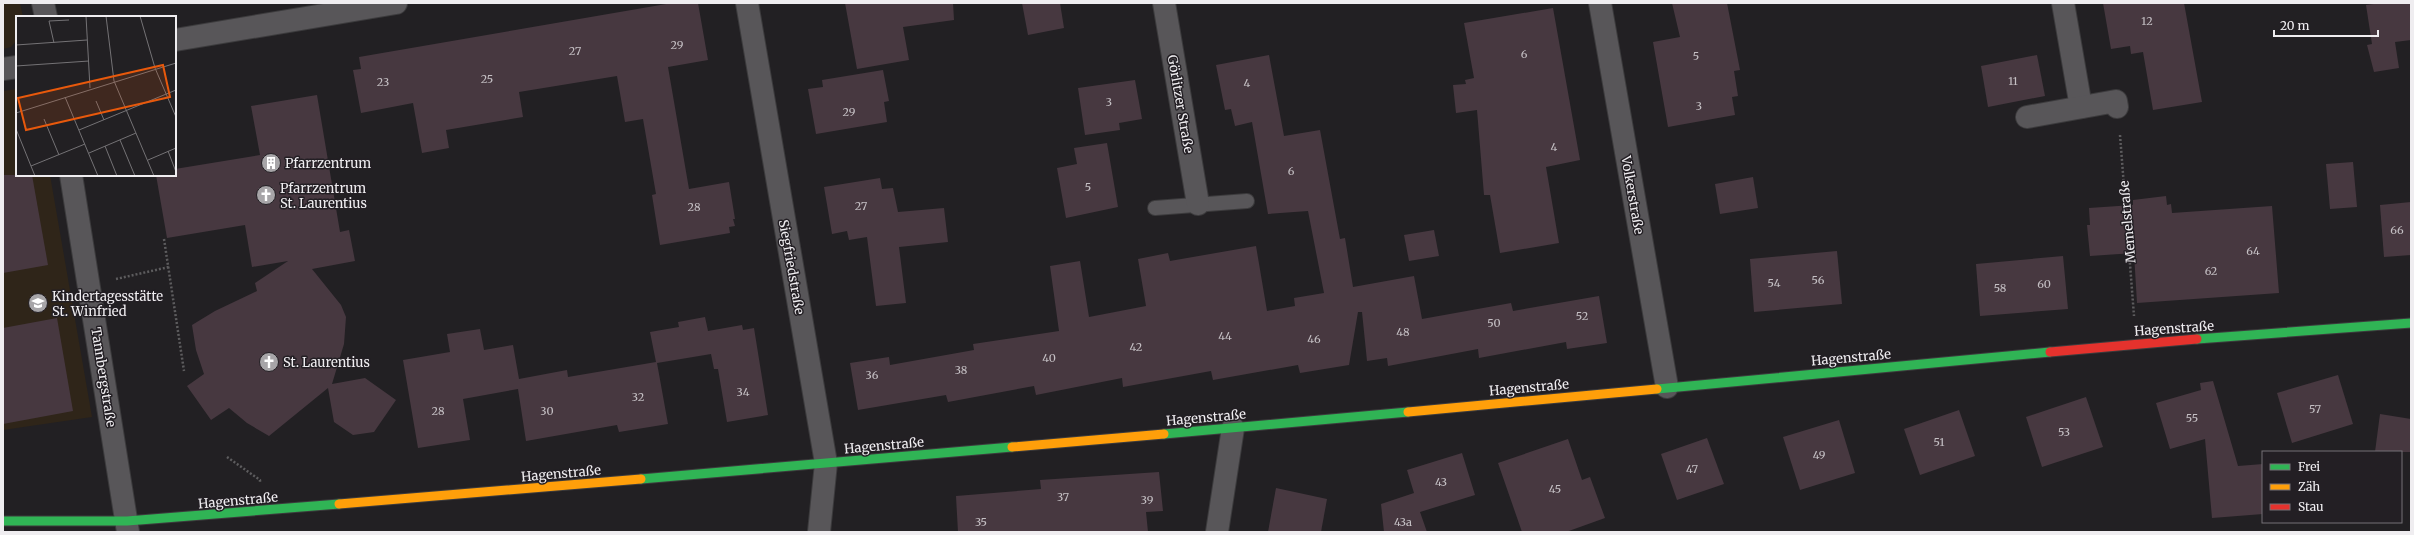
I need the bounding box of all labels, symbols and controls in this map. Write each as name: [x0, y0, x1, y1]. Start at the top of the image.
scale bar: [2274, 12, 2378, 38]
house number: 12: [2141, 14, 2153, 28]
inset map: [16, 16, 176, 176]
text: 20 m: [2280, 18, 2309, 33]
house number: 29: [671, 38, 684, 52]
house number: 27: [569, 44, 581, 58]
house number: 6: [1521, 47, 1528, 61]
house number: 5: [1693, 49, 1699, 63]
street label: Görlitzer Straße: [1163, 54, 1198, 155]
house number: 25: [481, 72, 493, 86]
house number: 11: [2008, 74, 2018, 88]
house number: 23: [377, 75, 389, 89]
house number: 4: [1244, 76, 1251, 90]
house number: 3: [1106, 95, 1112, 109]
house number: 3: [1696, 99, 1702, 113]
house number: 29: [843, 105, 856, 119]
house number: 4: [1551, 140, 1558, 154]
building icon: Pfarrzentrum: [260, 152, 282, 174]
street label: Volkerstraße: [1617, 154, 1648, 236]
place label: Pfarrzentrum: [285, 155, 371, 172]
house number: 6: [1288, 164, 1295, 178]
place label: Pfarrzentrum St. Laurentius: [280, 180, 367, 212]
house number: 5: [1085, 180, 1091, 194]
street label: Memelstraße: [2115, 180, 2140, 264]
church icon: Pfarrzentrum St. Laurentius: [255, 184, 277, 206]
house number: 27: [855, 199, 867, 213]
house number: 28: [688, 200, 701, 214]
street label: Siegfriedstraße: [775, 218, 808, 316]
house number: 66: [2390, 223, 2404, 237]
house number: 64: [2246, 244, 2260, 258]
house number: 62: [2205, 264, 2217, 278]
house number: 56: [1812, 273, 1825, 287]
house number: 54: [1768, 276, 1781, 290]
house number: 60: [2037, 277, 2051, 291]
house number: 58: [1994, 281, 2007, 295]
place label: Kindertagesstätte St. Winfried: [52, 288, 163, 320]
school or university icon: Kindertagesstätte St. Winfried: [27, 292, 49, 314]
house number: 52: [1576, 309, 1588, 323]
house number: 50: [1487, 316, 1501, 330]
street label: Hagenstraße: [2134, 317, 2215, 340]
house number: 48: [1396, 325, 1410, 339]
street label: Tannbergstraße: [87, 326, 120, 428]
house number: 44: [1218, 329, 1232, 343]
house number: 46: [1307, 332, 1321, 346]
house number: 42: [1130, 340, 1142, 354]
street label: Hagenstraße: [1810, 346, 1892, 369]
church icon: St. Laurentius: [258, 351, 280, 373]
house number: 40: [1042, 351, 1056, 365]
place label: St. Laurentius: [283, 354, 370, 371]
house number: 38: [955, 363, 968, 377]
house number: 36: [866, 368, 879, 382]
street label: Hagenstraße: [1488, 376, 1570, 399]
house number: 34: [737, 385, 750, 399]
house number: 32: [632, 390, 644, 404]
house number: 57: [2309, 402, 2321, 416]
house number: 28: [432, 404, 445, 418]
house number: 30: [540, 404, 554, 418]
street label: Hagenstraße: [1165, 406, 1247, 429]
house number: 55: [2186, 411, 2198, 425]
house number: 53: [2058, 425, 2070, 439]
street label: Hagenstraße: [843, 434, 925, 457]
house number: 51: [1934, 435, 1944, 449]
house number: 49: [1813, 448, 1826, 462]
legend: [2262, 451, 2402, 523]
text: Frei: [2298, 459, 2320, 474]
street label: Hagenstraße: [520, 462, 602, 485]
house number: 47: [1686, 462, 1698, 476]
house number: 43: [1435, 475, 1447, 489]
text: Zäh: [2298, 479, 2320, 494]
house number: 45: [1549, 482, 1561, 496]
street label: Hagenstraße: [197, 489, 279, 512]
house number: 37: [1057, 490, 1069, 504]
house number: 39: [1141, 493, 1154, 507]
text: Stau: [2298, 499, 2324, 514]
house number: 35: [975, 515, 987, 529]
house number: 43a: [1394, 515, 1412, 529]

